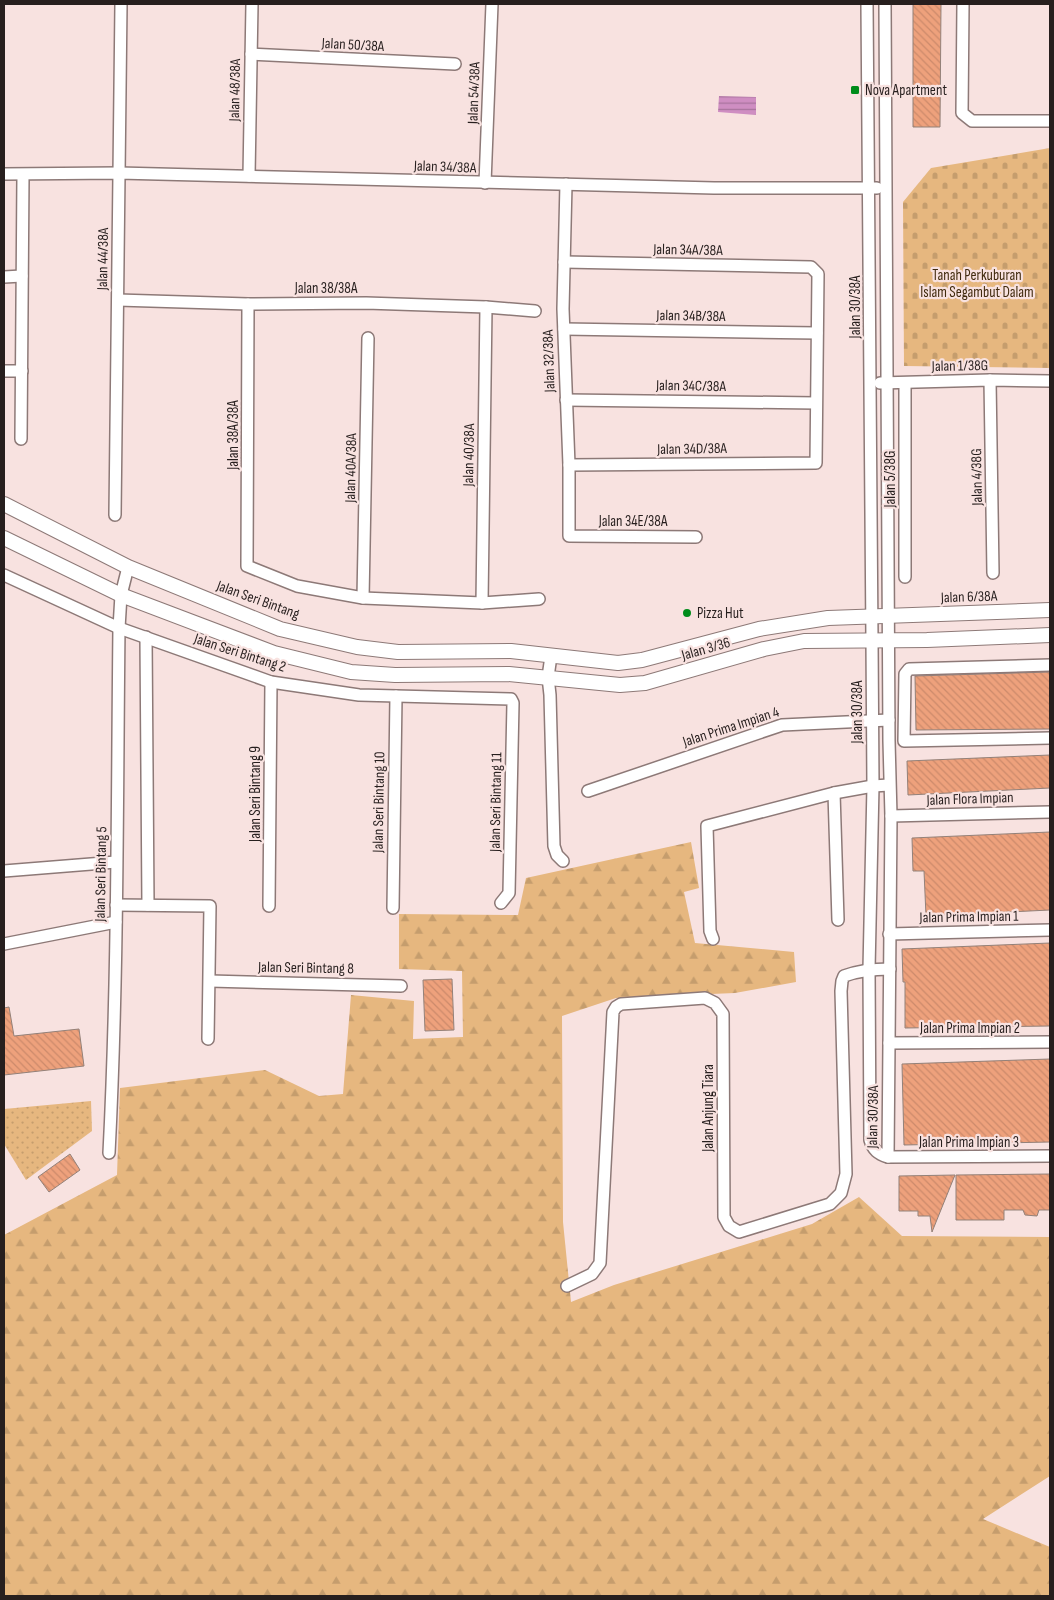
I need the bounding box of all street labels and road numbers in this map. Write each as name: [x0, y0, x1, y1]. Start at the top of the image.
street label: Jalan 50/38A: [320, 34, 385, 56]
street label: Jalan 48/38A: [225, 58, 245, 123]
street label: Jalan 54/38A: [463, 61, 485, 125]
street label: Jalan 34/38A: [412, 156, 477, 178]
street label: Jalan 44/38A: [93, 227, 113, 291]
street label: Jalan 34A/38A: [652, 240, 723, 260]
street label: Jalan 30/38A: [846, 275, 865, 339]
street label: Jalan 38/38A: [294, 279, 358, 298]
street label: Jalan 34B/38A: [655, 306, 726, 326]
street label: Jalan 32/38A: [538, 329, 560, 394]
street label: Jalan 1/38G: [931, 356, 988, 376]
street label: Jalan 34C/38A: [655, 376, 727, 396]
street label: Jalan 38A/38A: [224, 400, 243, 471]
street label: Jalan 40/38A: [459, 423, 479, 488]
street label: Jalan 40A/38A: [341, 432, 361, 504]
street label: Jalan 34D/38A: [656, 439, 728, 459]
street label: Jalan 4/38G: [967, 448, 987, 507]
street label: Jalan 5/38G: [881, 451, 900, 508]
street label: Jalan 34E/38A: [598, 512, 668, 531]
street label: Jalan Seri Bintang: [213, 576, 302, 624]
street label: Jalan 6/38A: [939, 587, 998, 608]
street label: Jalan Seri Bintang 2: [191, 629, 288, 677]
street label: Jalan 3/36: [679, 633, 733, 665]
street label: Jalan 30/38A: [848, 680, 867, 744]
street label: Jalan Prima Impian 4: [680, 703, 781, 752]
street label: Jalan Seri Bintang 9: [246, 746, 265, 843]
street label: Jalan Seri Bintang 10: [369, 751, 389, 854]
street label: Jalan Seri Bintang 11: [486, 751, 506, 853]
street label: Jalan Flora Impian: [925, 788, 1014, 810]
street label: Jalan Seri Bintang 5: [91, 826, 111, 923]
street label: Jalan Prima Impian 1: [918, 907, 1019, 927]
street label: Jalan Seri Bintang 8: [257, 958, 354, 978]
street label: Jalan Prima Impian 2: [919, 1019, 1020, 1038]
street label: Jalan Anjung Tiara: [699, 1064, 718, 1153]
street label: Jalan 30/38A: [863, 1085, 883, 1150]
street label: Jalan Prima Impian 3: [918, 1133, 1019, 1152]

